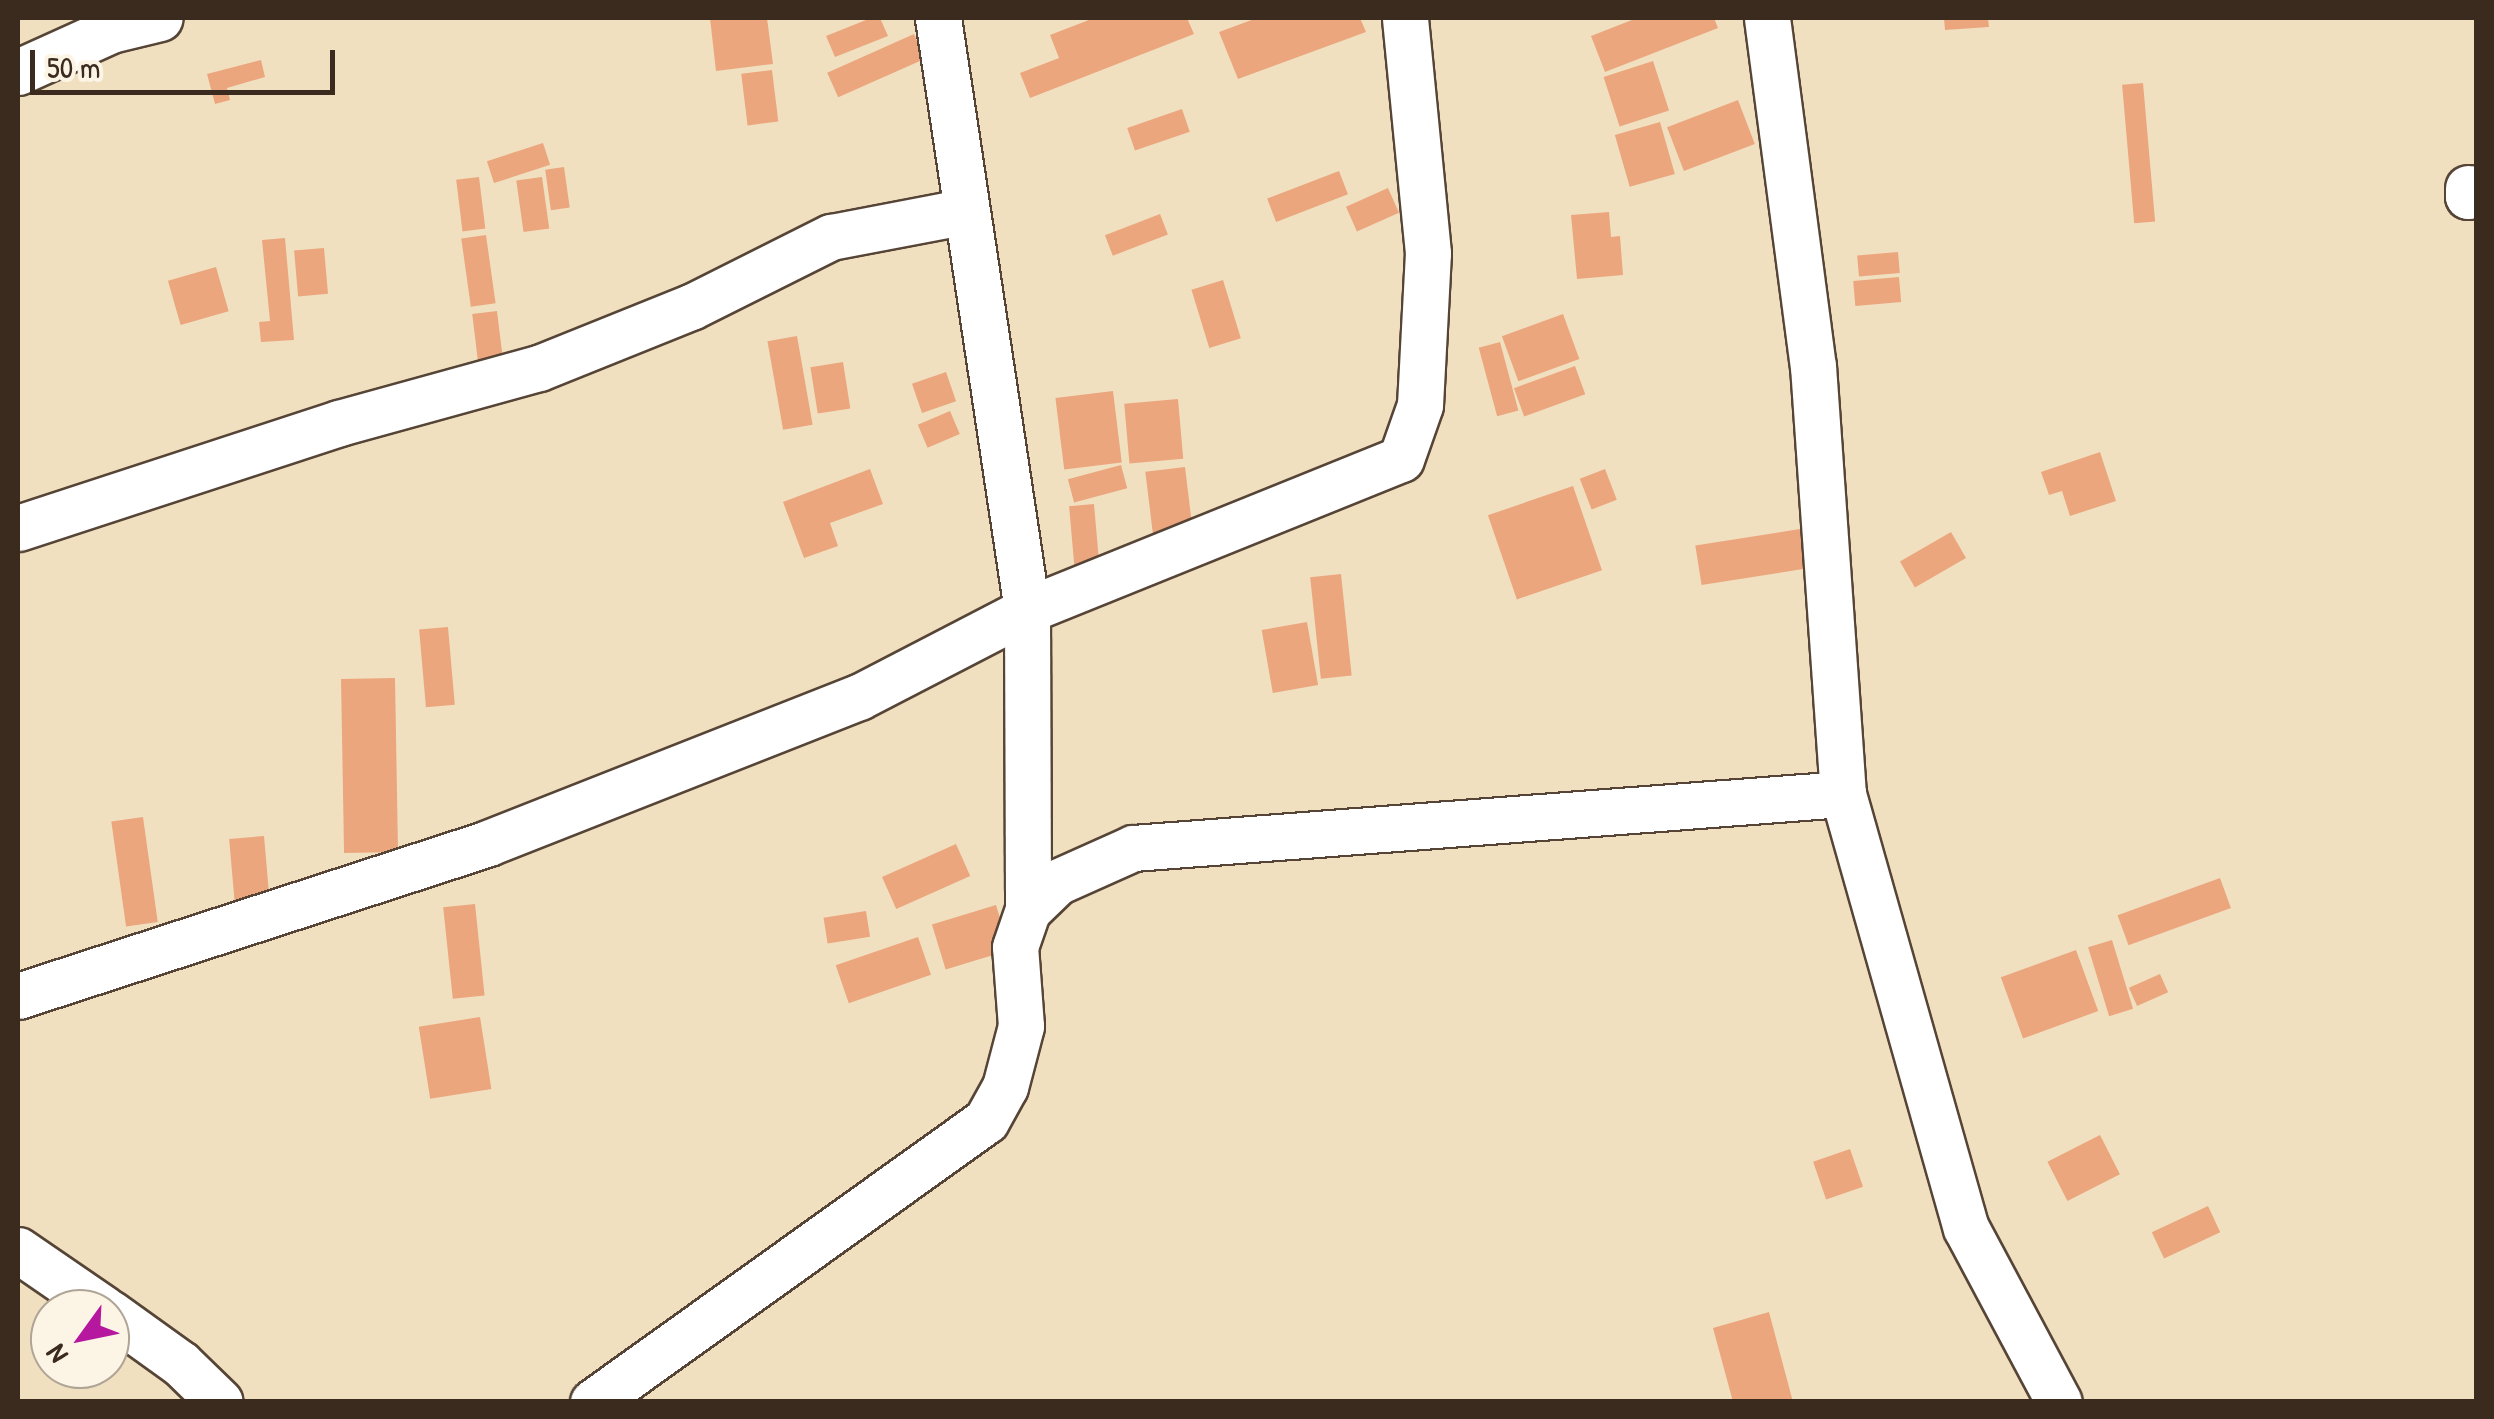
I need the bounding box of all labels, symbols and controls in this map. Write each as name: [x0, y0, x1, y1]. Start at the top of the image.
scale bar: [35, 30, 340, 92]
text: 50 m: [47, 47, 100, 87]
north arrow: [30, 1289, 130, 1389]
text: N: [37, 1338, 77, 1371]

